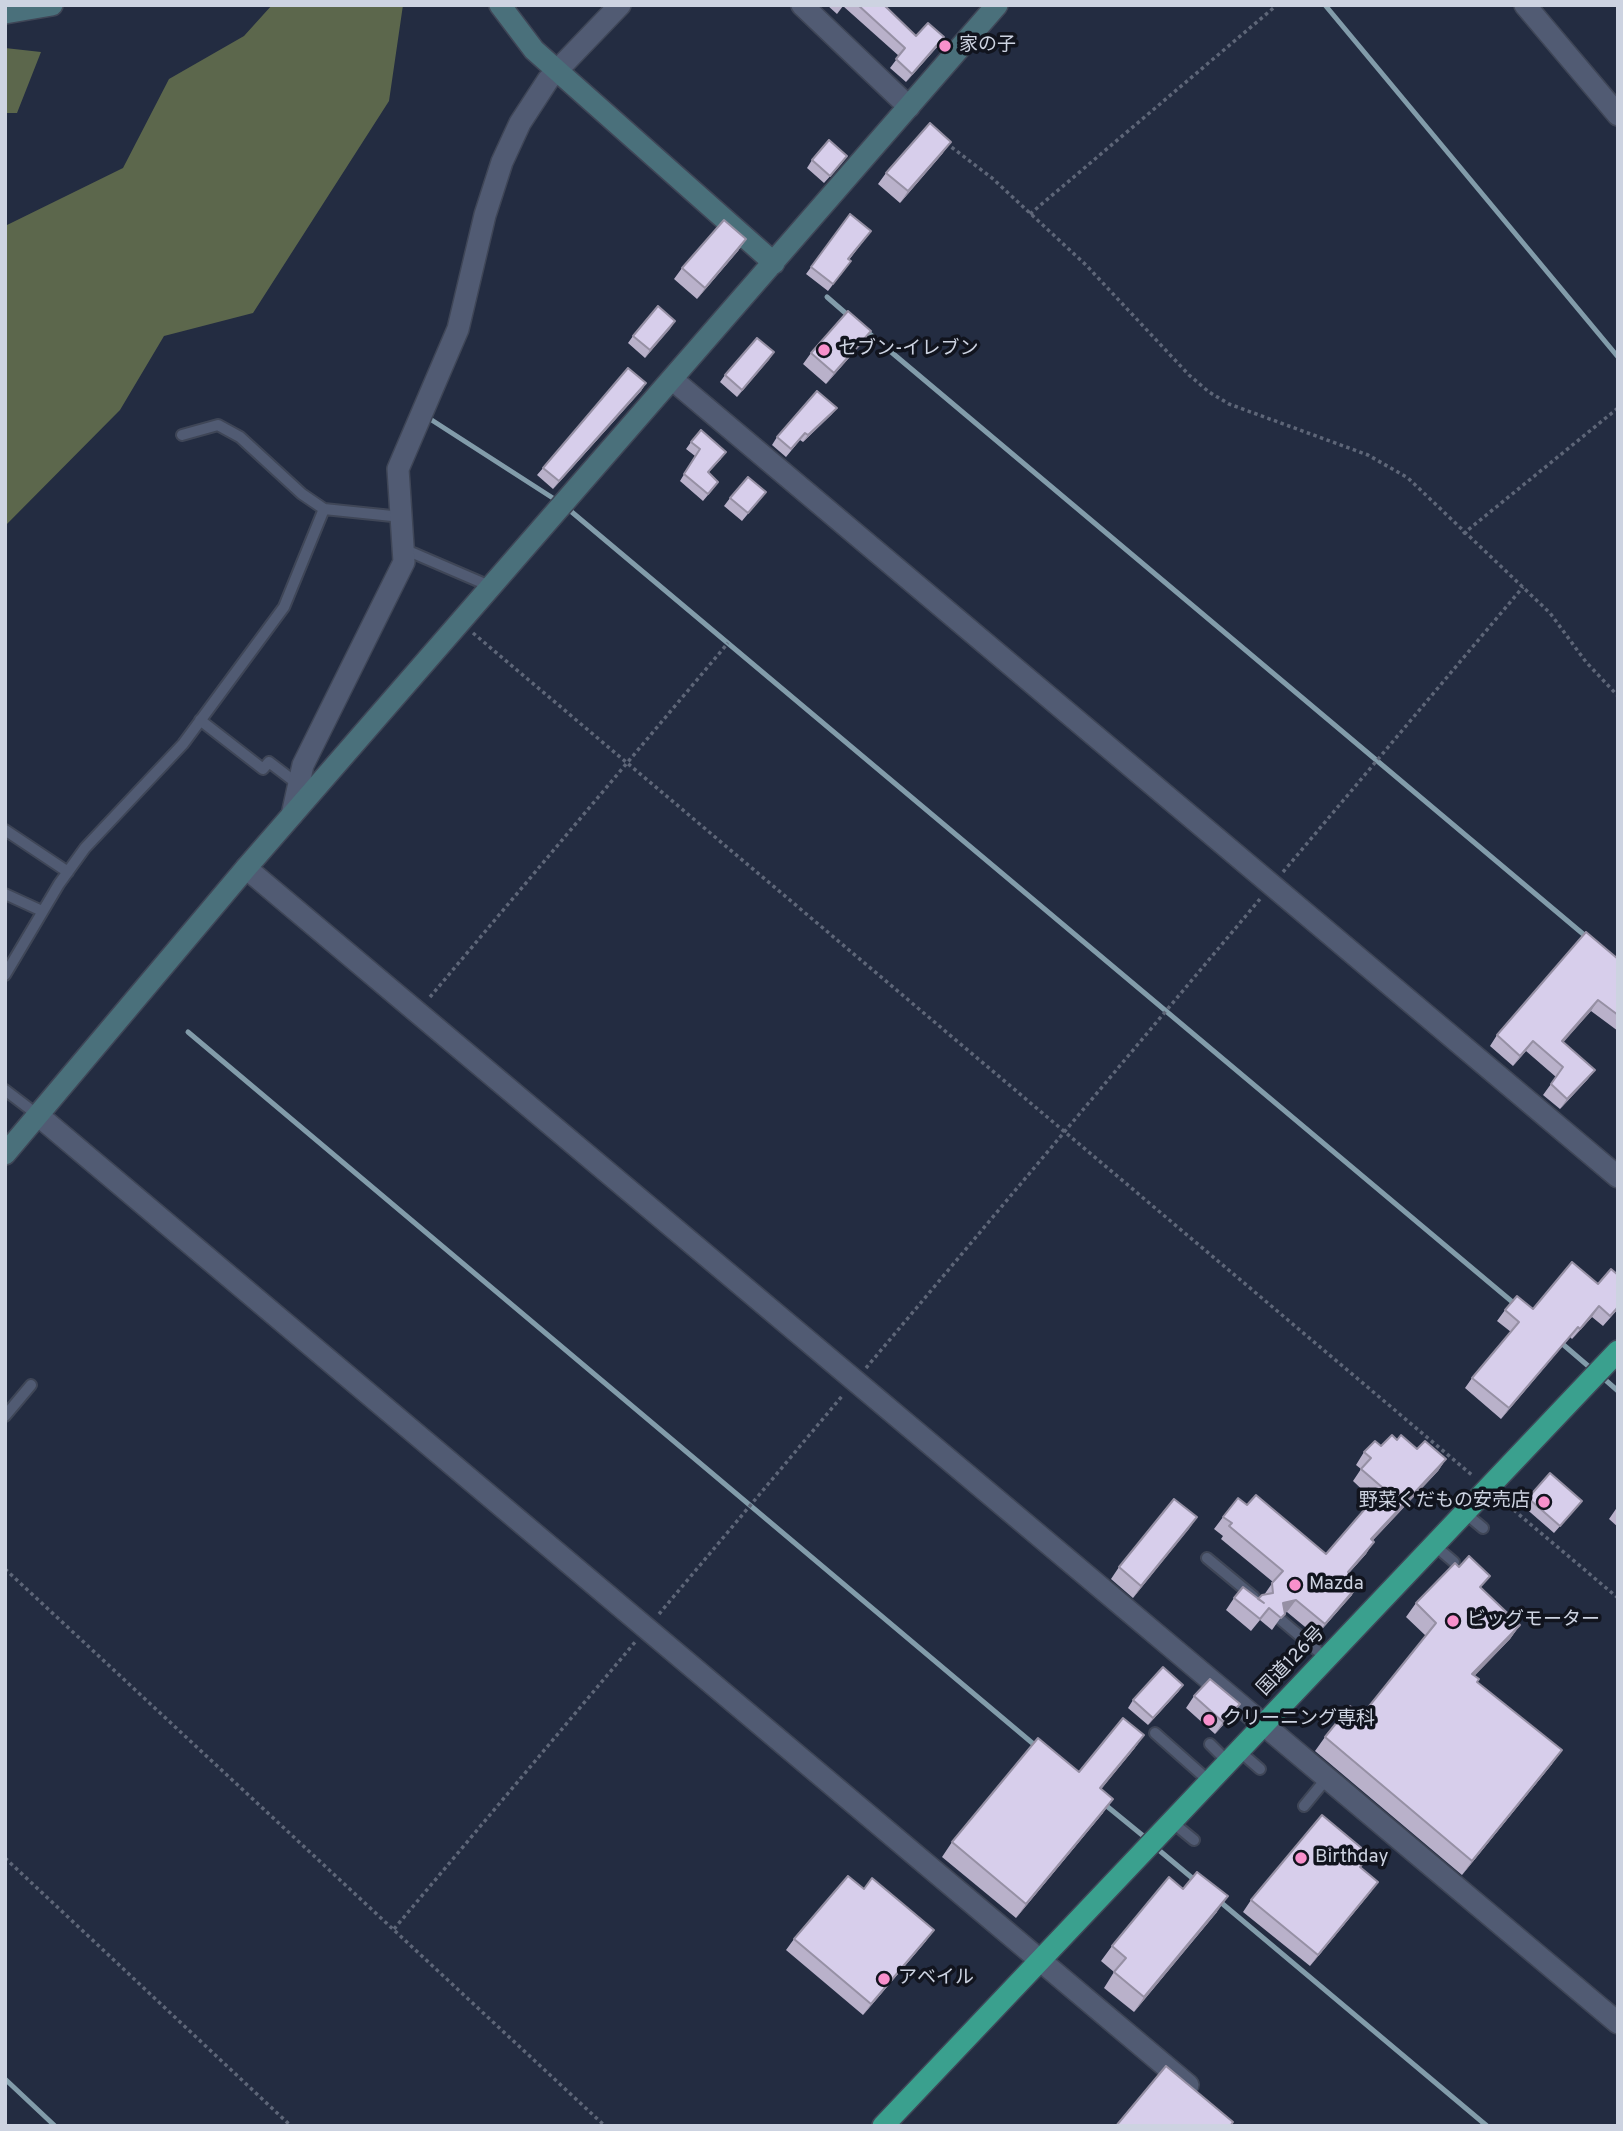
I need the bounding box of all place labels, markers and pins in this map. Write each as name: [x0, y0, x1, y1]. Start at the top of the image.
place label: 家の子: [959, 35, 1016, 57]
marker: 家の子: [937, 38, 953, 54]
place label: セブン-イレブン: [838, 339, 979, 361]
marker: セブン-イレブン: [816, 342, 832, 358]
place label: 野菜くだもの安売店: [1359, 1491, 1530, 1513]
marker: 野菜くだもの安売店: [1536, 1494, 1552, 1510]
place label: Mazda: [1309, 1574, 1364, 1596]
marker: Mazda: [1287, 1577, 1303, 1593]
place label: ビッグモーター: [1467, 1610, 1600, 1632]
marker: ビッグモーター: [1445, 1613, 1461, 1629]
place label: クリーニング専科: [1223, 1709, 1375, 1731]
marker: クリーニング専科: [1201, 1712, 1217, 1728]
place label: Birthday: [1315, 1847, 1388, 1869]
marker: Birthday: [1293, 1850, 1309, 1866]
place label: アベイル: [898, 1968, 974, 1990]
marker: アベイル: [876, 1971, 892, 1987]

